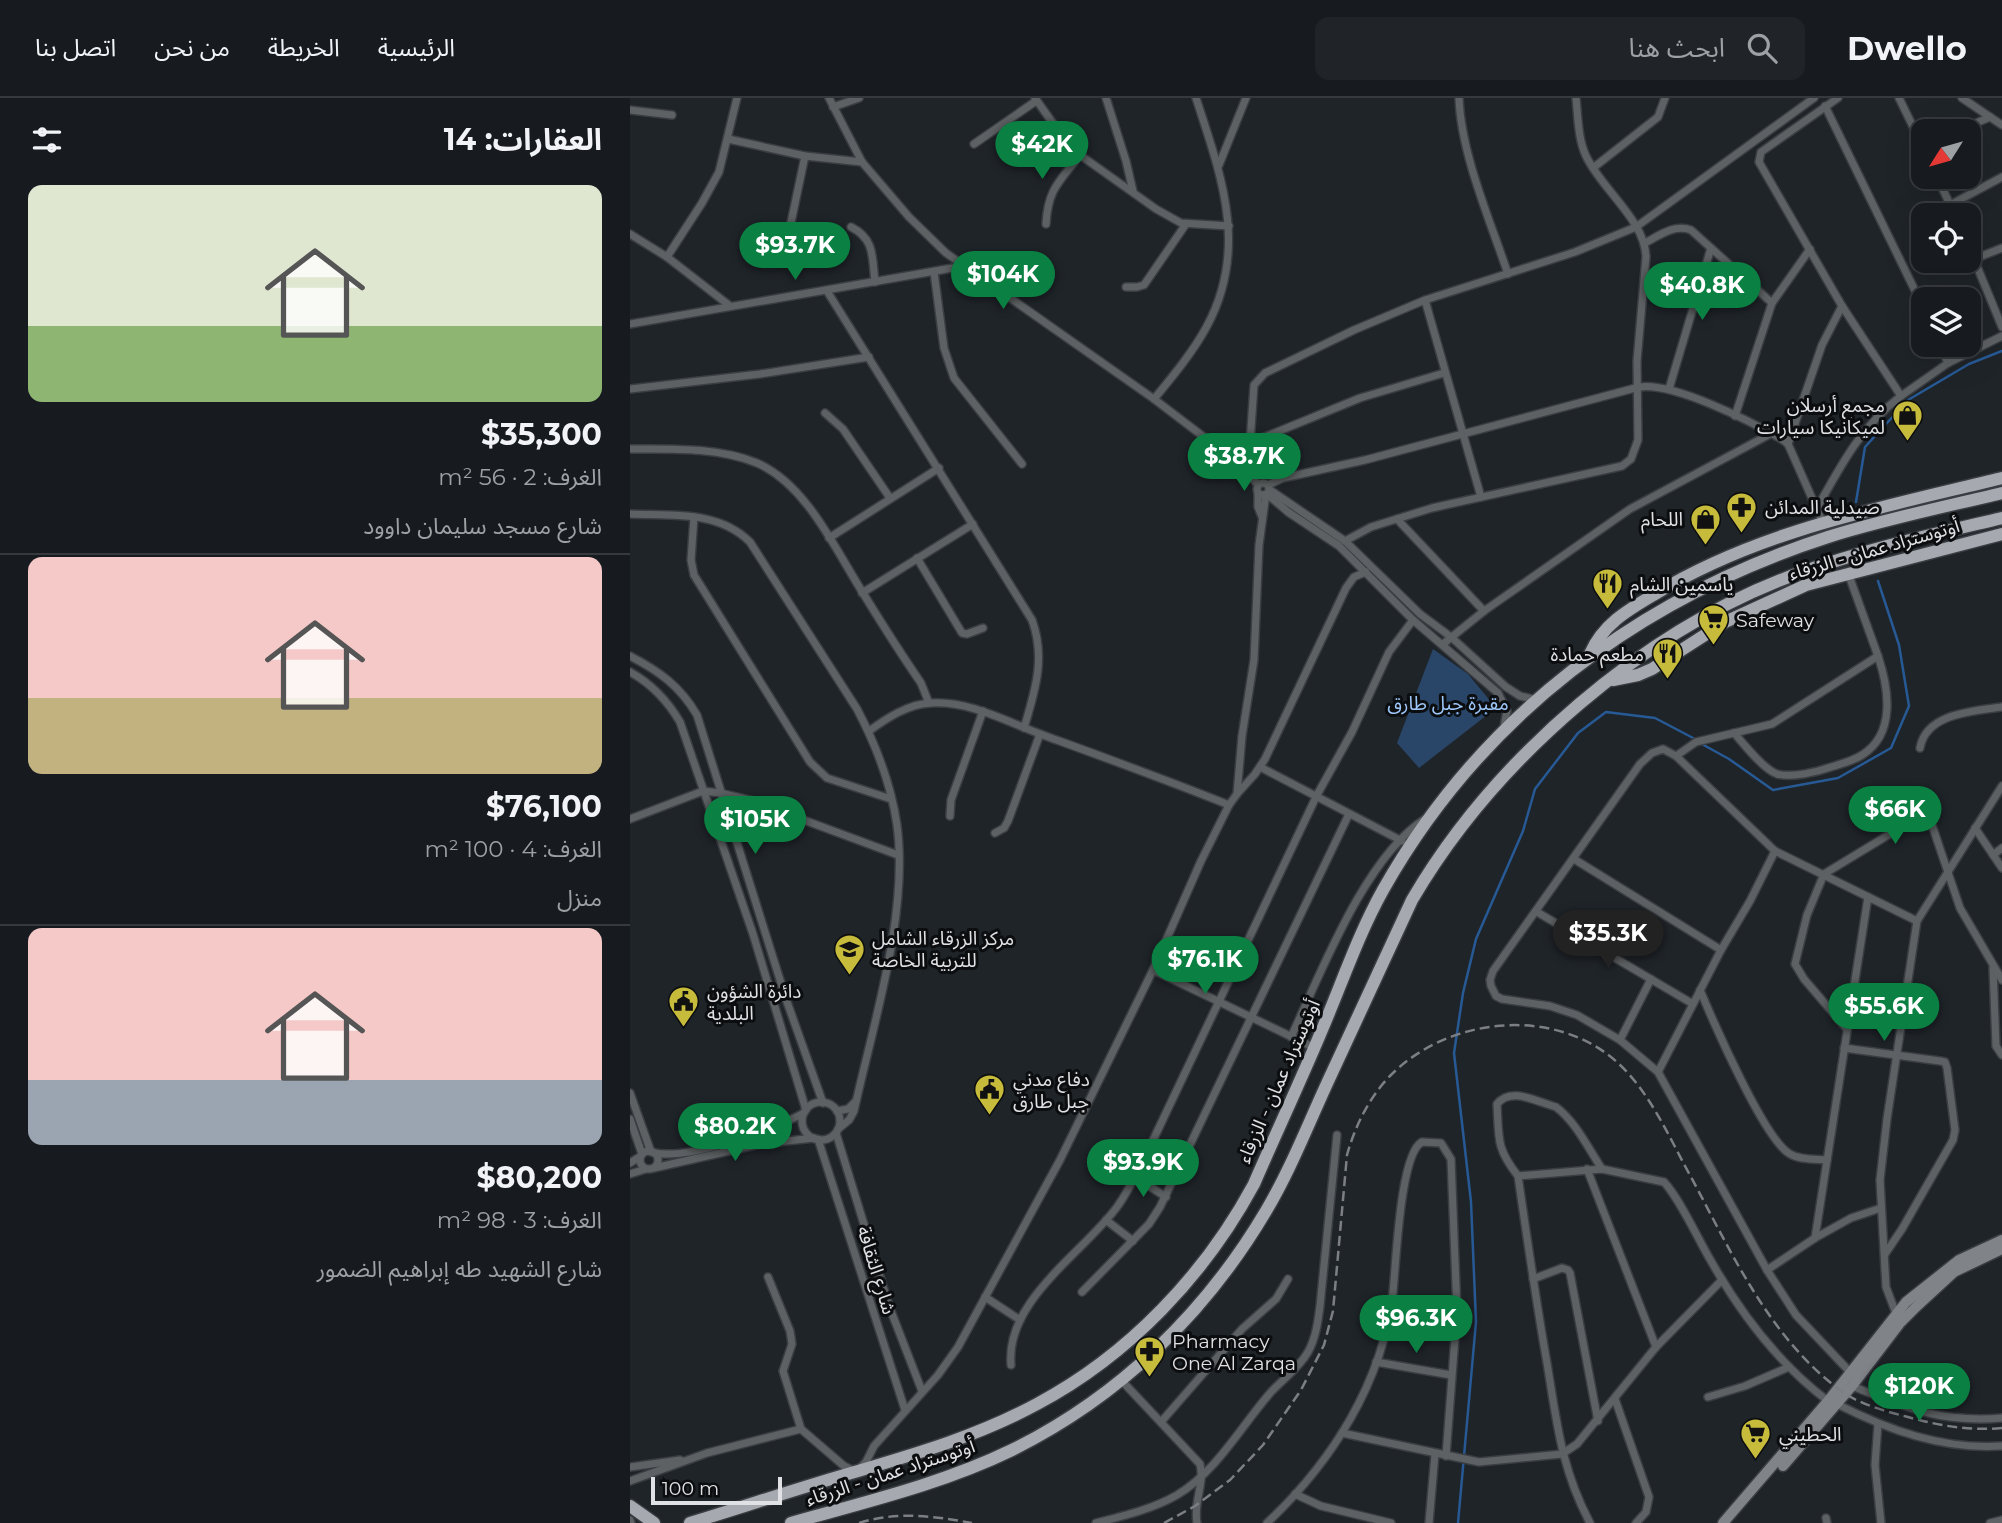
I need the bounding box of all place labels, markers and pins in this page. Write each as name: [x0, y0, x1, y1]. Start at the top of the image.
pin: $42K: [1001, 122, 1083, 181]
pin: $93.7K: [738, 222, 852, 282]
pin: $104K: [954, 252, 1052, 311]
pin: $40.8K: [1645, 262, 1759, 322]
place label: مجمع أرسلان لميكانيكا سيارات: [1757, 394, 1885, 439]
shop icon: مجمع أرسلان لميكانيكا سيارات: [1891, 399, 1925, 443]
pin: $38.7K: [1187, 434, 1301, 493]
pharmacy icon: صيدلية المدائن: [1725, 490, 1759, 534]
place label: صيدلية المدائن: [1765, 496, 1880, 519]
shop icon: اللحام: [1689, 502, 1723, 546]
place label: اللحام: [1641, 508, 1683, 534]
restaurant icon: ياسمين الشام: [1590, 567, 1624, 611]
place label: ياسمين الشام: [1630, 573, 1733, 599]
supermarket icon: Safeway: [1696, 603, 1730, 647]
place label: Safeway: [1736, 609, 1815, 632]
restaurant icon: مطعم حمادة: [1650, 637, 1684, 681]
place label: مطعم حمادة: [1551, 643, 1644, 669]
pin: $66K: [1854, 786, 1936, 846]
pin: $105K: [706, 796, 804, 856]
pin: $35.3K: [1551, 910, 1665, 970]
place label: مركز الزرقاء الشامل للتربية الخاصة: [872, 927, 1014, 972]
school or university icon: مركز الزرقاء الشامل للتربية الخاصة: [832, 932, 866, 976]
pin: $76.1K: [1148, 936, 1262, 996]
place label: دائرة الشؤون البلدية: [707, 980, 801, 1025]
pin: $55.6K: [1827, 984, 1941, 1043]
public building icon: دائرة الشؤون البلدية: [667, 985, 701, 1029]
place label: دفاع مدني جبل طارق: [1013, 1068, 1090, 1113]
public building icon: دفاع مدني جبل طارق: [973, 1073, 1007, 1117]
pin: $80.2K: [678, 1104, 792, 1163]
pin: $93.9K: [1086, 1140, 1200, 1199]
pin: $96.3K: [1359, 1296, 1473, 1355]
place label: Pharmacy One Al Zarqa: [1172, 1330, 1296, 1375]
pharmacy icon: Pharmacy One Al Zarqa: [1132, 1335, 1166, 1379]
pin: $120K: [1870, 1364, 1968, 1423]
supermarket icon: الحطيني: [1739, 1417, 1773, 1461]
place label: الحطيني: [1779, 1423, 1842, 1449]

